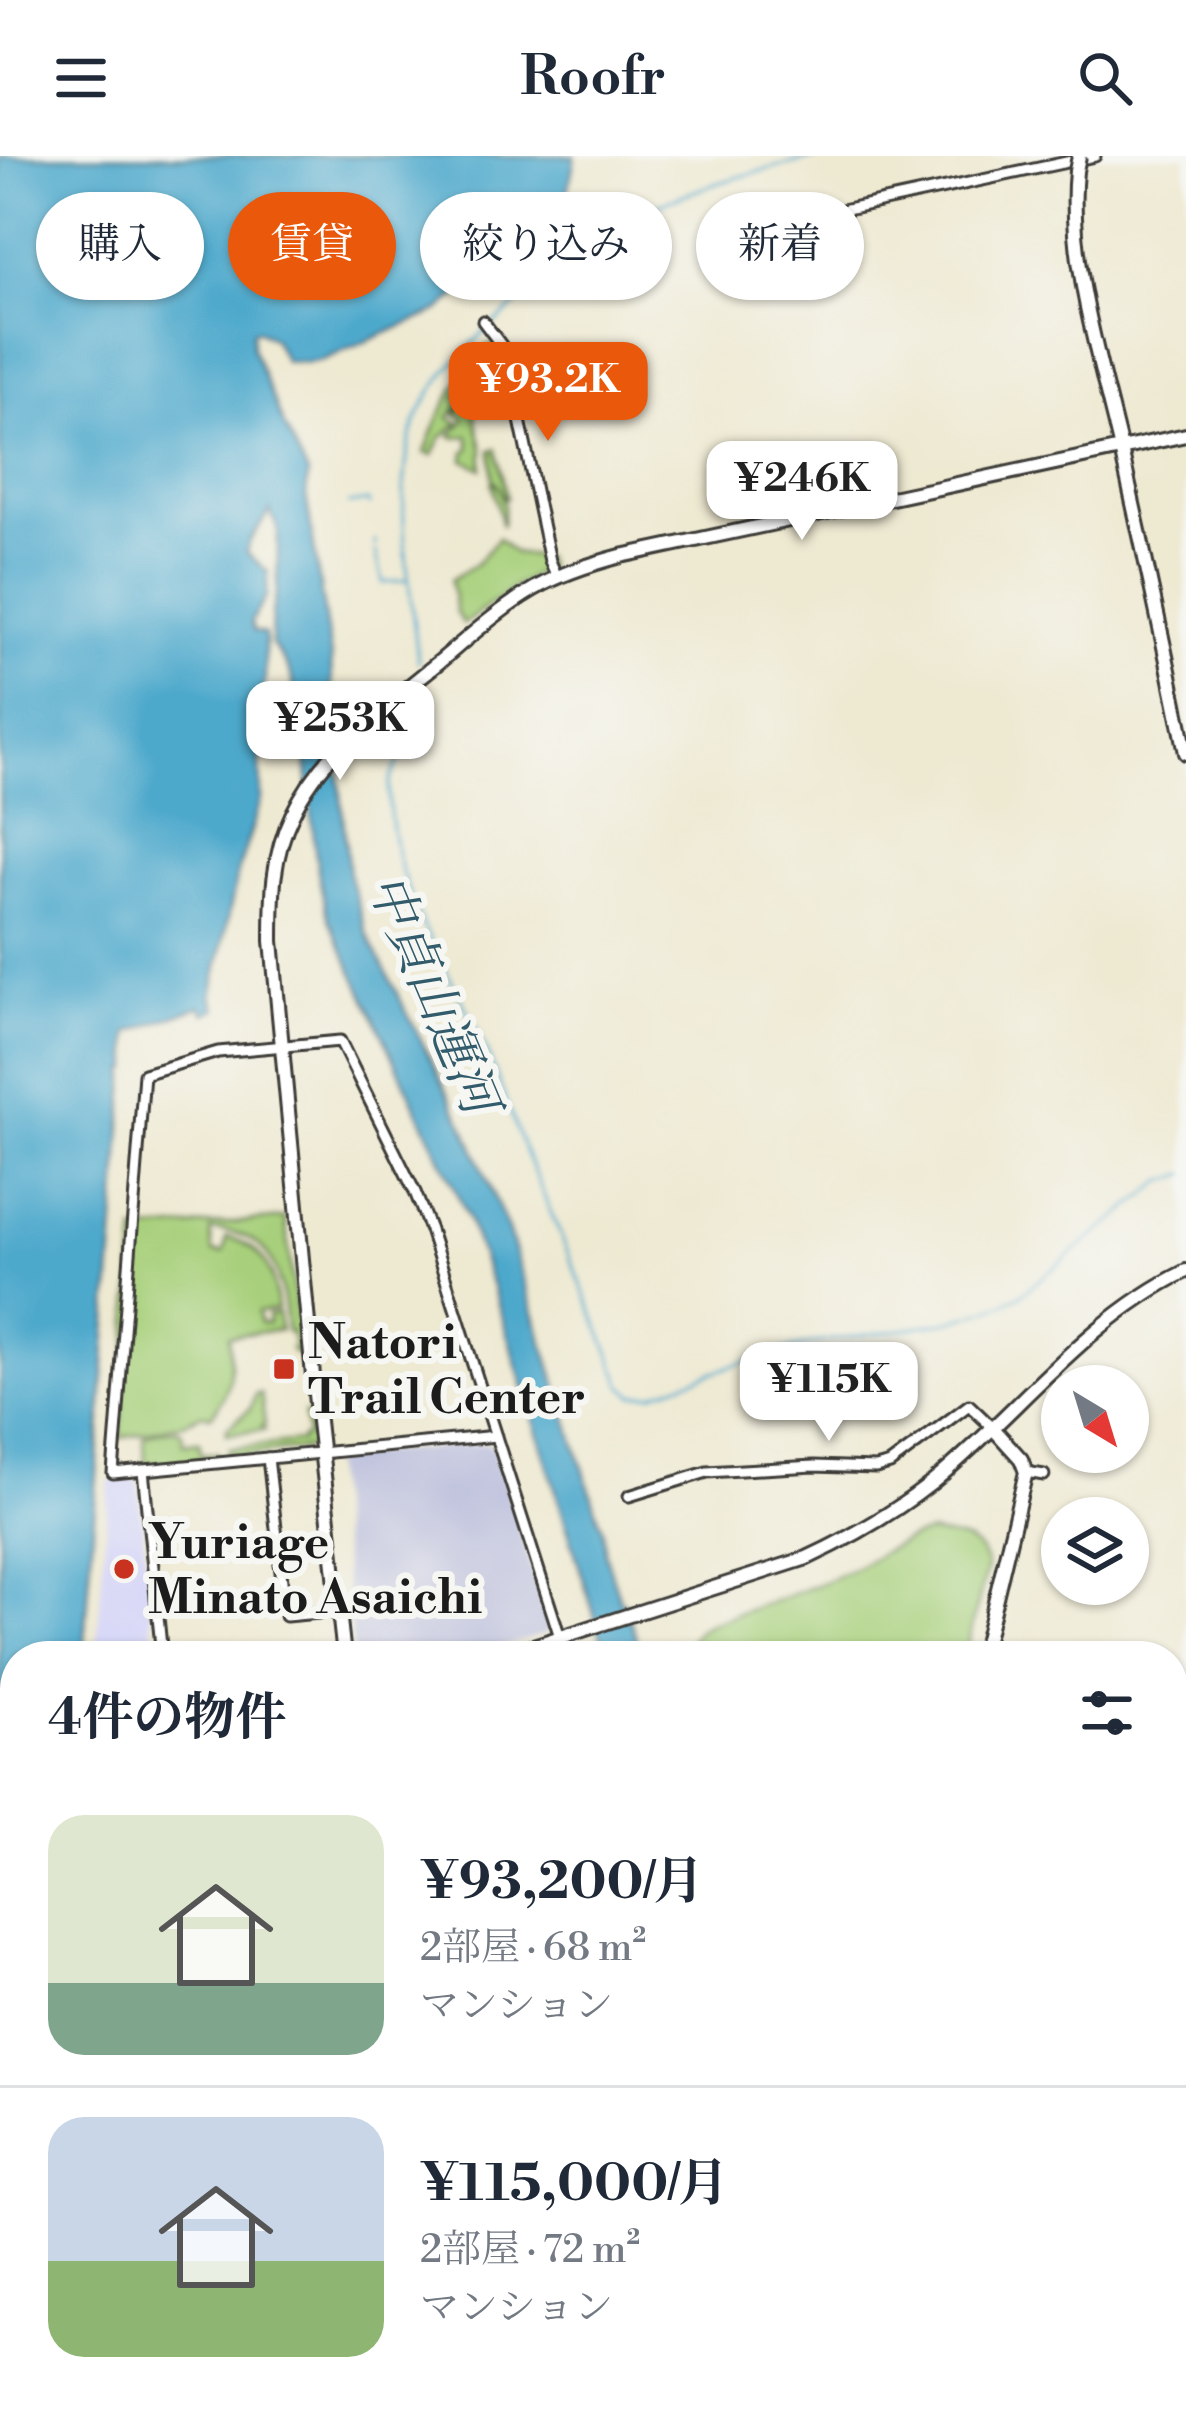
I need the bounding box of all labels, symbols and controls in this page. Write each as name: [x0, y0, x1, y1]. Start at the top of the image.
text: Roofr: [520, 44, 666, 112]
icon: menu: [48, 45, 114, 111]
icon: search: [1072, 45, 1138, 111]
chip: 購入: [36, 192, 204, 300]
chip: 賃貸: [228, 192, 396, 300]
chip: 絞り込み: [420, 192, 672, 300]
chip: 新着: [696, 192, 864, 300]
pin: ¥93.2K: [450, 342, 646, 444]
text: ¥93.2K: [476, 356, 620, 405]
pin: ¥246K: [718, 441, 886, 543]
text: ¥246K: [734, 455, 870, 504]
pin: ¥253K: [256, 681, 424, 783]
text: ¥253K: [273, 695, 407, 744]
water label: 中貞山運河: [352, 864, 514, 1131]
place label: Natori Trail Center: [308, 1314, 586, 1429]
pin: ¥115K: [745, 1342, 913, 1444]
marker: Natori Trail Center: [271, 1356, 297, 1382]
text: ¥115K: [767, 1356, 891, 1405]
north arrow: [1041, 1365, 1149, 1473]
map controls: [1041, 1365, 1149, 1605]
button: layers: [1041, 1497, 1149, 1605]
place label: Yuriage Minato Asaichi: [148, 1514, 482, 1629]
marker: Yuriage Minato Asaichi: [111, 1556, 137, 1582]
icon: filters: [1074, 1680, 1140, 1746]
text: 4件の物件: [48, 1687, 286, 1751]
text: ¥93,200/月: [420, 1851, 704, 1915]
icon: home: [144, 1863, 288, 2007]
text: 2部屋 · 68 m²: [420, 1924, 646, 1973]
text: マンション: [420, 1982, 613, 2031]
text: ¥115,000/月: [420, 2153, 729, 2217]
icon: home: [144, 2165, 288, 2309]
text: 2部屋 · 72 m²: [420, 2226, 640, 2275]
text: マンション: [420, 2284, 613, 2333]

